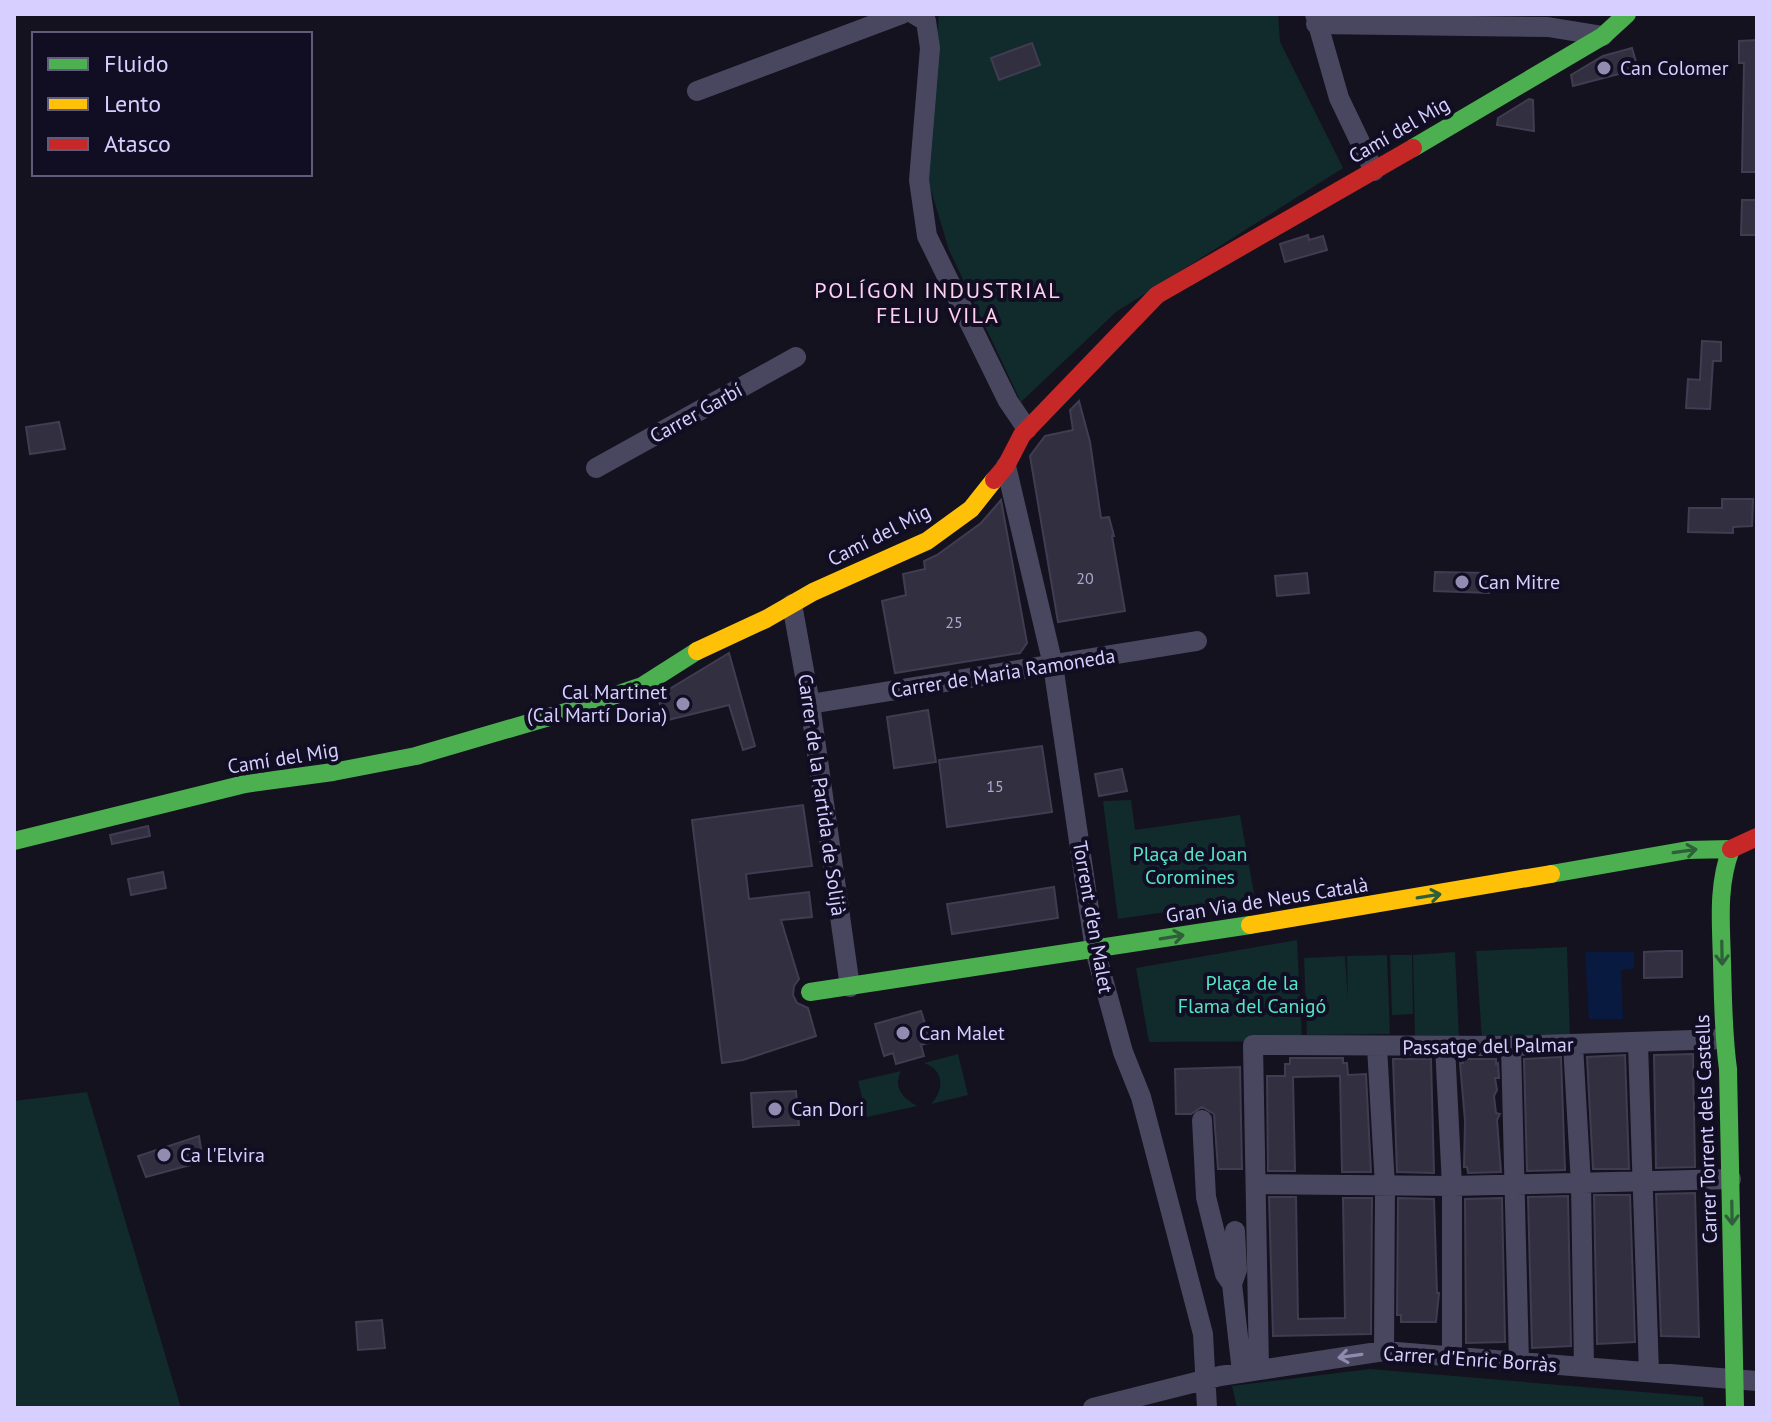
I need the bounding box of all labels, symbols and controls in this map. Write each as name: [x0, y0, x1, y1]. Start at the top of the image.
legend: [32, 32, 312, 176]
text: Fluido: [104, 48, 169, 79]
place label: Can Colomer: [1620, 55, 1729, 81]
marker: Can Colomer: [1595, 59, 1613, 77]
text: Lento: [104, 88, 161, 119]
street label: Camí del Mig: [1344, 91, 1454, 169]
text: Atasco: [104, 128, 171, 159]
district label: POLÍGON INDUSTRIAL FELIU VILA: [814, 276, 1062, 329]
street label: Carrer Garbí: [645, 377, 747, 449]
street label: Camí del Mig: [823, 498, 935, 572]
house number: 20: [1076, 568, 1094, 588]
place label: Can Mitre: [1478, 569, 1560, 595]
marker: Can Mitre: [1453, 573, 1471, 591]
house number: 25: [945, 612, 963, 632]
street label: Carrer de Maria Ramoneda: [889, 642, 1117, 704]
street label: Carrer de la Partida de Solijà: [792, 672, 852, 918]
place label: Cal Martinet (Cal Martí Doria): [527, 679, 667, 728]
marker: Cal Martinet (Cal Martí Doria): [674, 695, 692, 713]
street label: Camí del Mig: [226, 736, 340, 780]
house number: 15: [986, 776, 1004, 796]
street label: Torrent d'en Malet: [1067, 839, 1119, 995]
park label: Plaça de Joan Coromines: [1133, 841, 1247, 890]
one-way arrow: [1672, 843, 1697, 858]
street label: Gran Via de Neus Català: [1164, 871, 1370, 929]
one-way arrow: [1415, 887, 1441, 902]
one-way arrow: [1159, 929, 1184, 944]
one-way arrow: [1714, 939, 1730, 966]
park label: Plaça de la Flama del Canigó: [1178, 970, 1326, 1019]
street label: Carrer Torrent dels Castells: [1689, 1014, 1723, 1244]
place label: Can Malet: [919, 1020, 1005, 1046]
marker: Can Malet: [894, 1024, 912, 1042]
street label: Passatge del Palmar: [1402, 1032, 1574, 1060]
place label: Can Dori: [791, 1096, 864, 1122]
marker: Can Dori: [766, 1100, 784, 1118]
place label: Ca l'Elvira: [180, 1142, 265, 1168]
marker: Ca l'Elvira: [155, 1146, 173, 1164]
one-way arrow: [1724, 1199, 1739, 1226]
street label: Carrer d'Enric Borràs: [1382, 1340, 1558, 1378]
one-way arrow: [1338, 1349, 1364, 1364]

